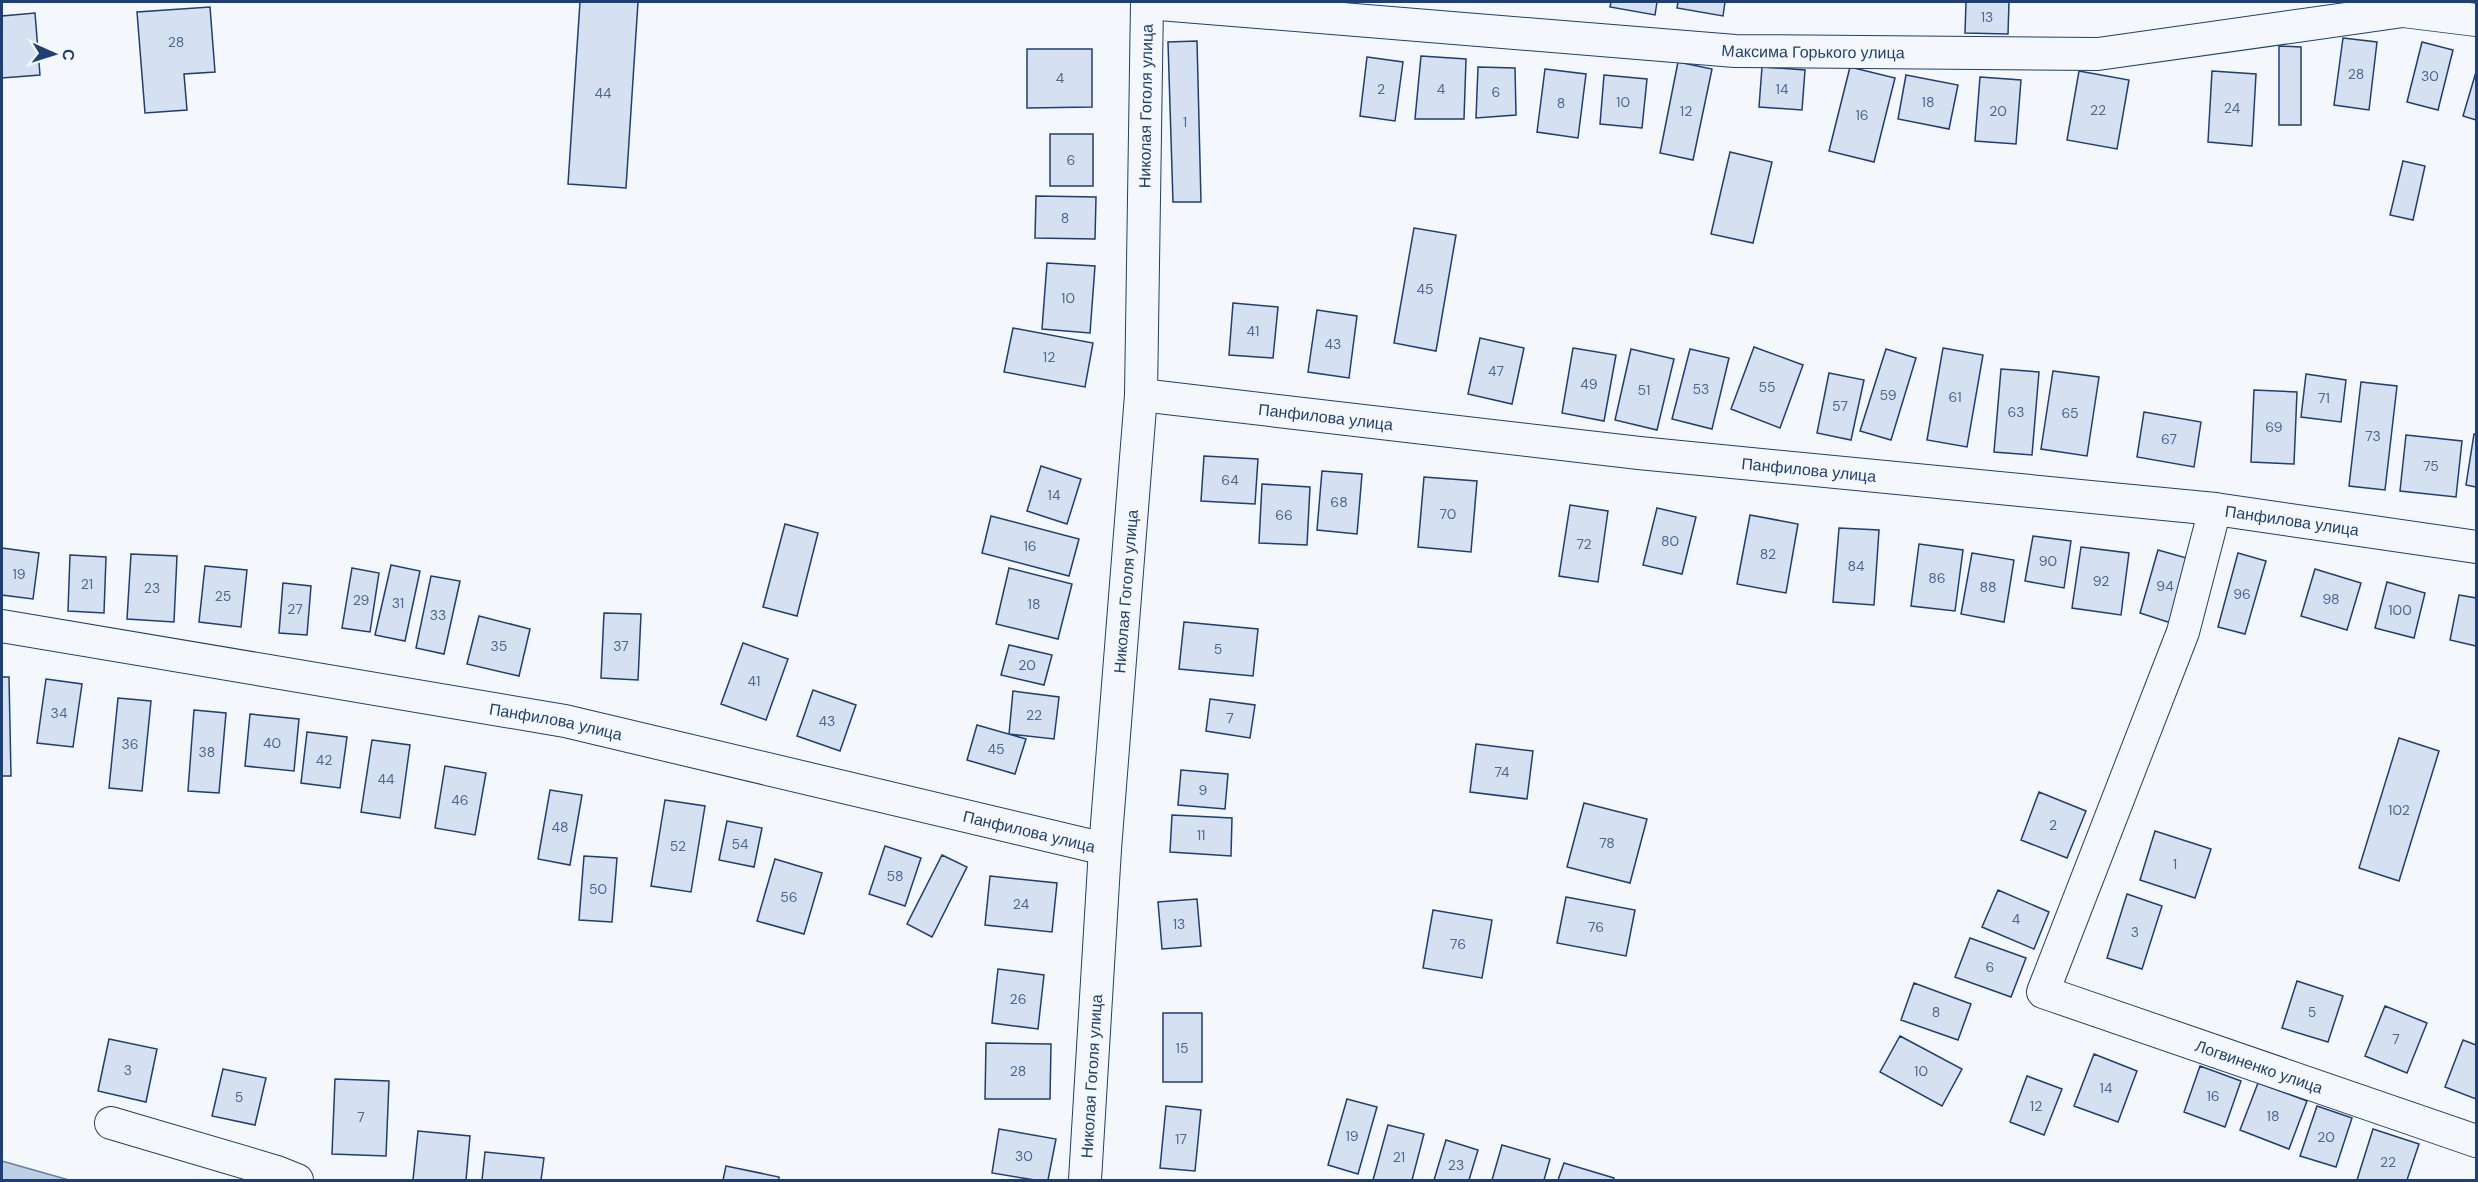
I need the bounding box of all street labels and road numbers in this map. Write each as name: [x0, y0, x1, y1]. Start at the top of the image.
street label: Николая Гоголя улица: [1134, 24, 1158, 188]
street label: Максима Горького улица: [1721, 40, 1905, 63]
street label: Панфилова улица: [1257, 399, 1394, 435]
street label: Панфилова улица: [1740, 453, 1877, 487]
street label: Панфилова улица: [2224, 501, 2361, 541]
street label: Николая Гоголя улица: [1109, 509, 1143, 674]
street label: Панфилова улица: [488, 698, 625, 745]
street label: Панфилова улица: [961, 806, 1097, 857]
street label: Николая Гоголя улица: [1076, 994, 1107, 1159]
street label: Логвиненко улица: [2192, 1035, 2326, 1099]

